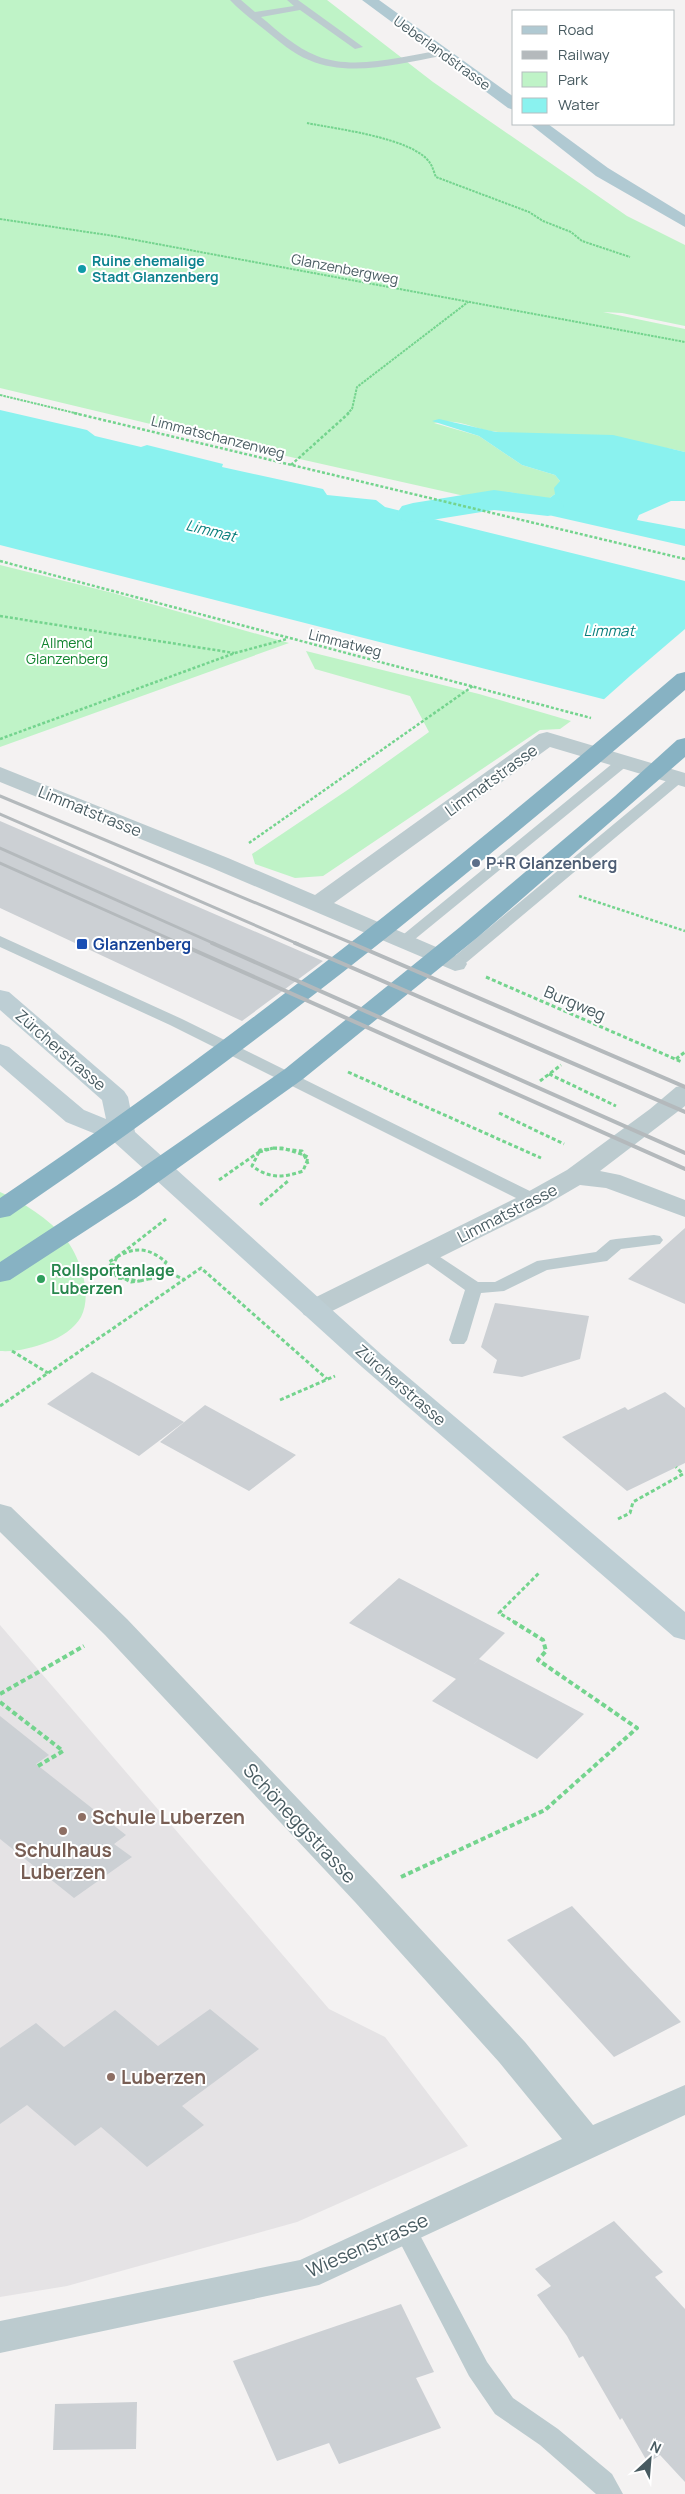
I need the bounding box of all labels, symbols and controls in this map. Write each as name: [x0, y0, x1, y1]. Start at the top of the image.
legend: [512, 10, 675, 125]
street label: Ueberlandstrasse: [390, 11, 495, 94]
text: Road: [558, 19, 594, 40]
text: Railway: [558, 44, 610, 65]
text: Park: [558, 69, 588, 90]
text: Water: [558, 94, 600, 115]
street label: Glanzenbergweg: [290, 249, 400, 288]
place label: Ruine ehemalige Stadt Glanzenberg: [92, 251, 219, 286]
marker: Ruine ehemalige Stadt Glanzenberg: [76, 263, 88, 275]
street label: Limmatschanzenweg: [149, 411, 287, 462]
water label: Limmat: [184, 514, 240, 547]
water label: Limmat: [584, 620, 636, 641]
street label: Limmatweg: [307, 624, 384, 661]
park label: Allmend Glanzenberg: [26, 633, 108, 668]
street label: Limmatstrasse: [440, 739, 542, 821]
street label: Limmatstrasse: [35, 780, 145, 842]
place label: P+R Glanzenberg: [486, 852, 617, 874]
marker: P+R Glanzenberg: [470, 857, 482, 869]
place label: Glanzenberg: [93, 933, 191, 955]
marker: Glanzenberg: [75, 937, 89, 951]
street label: Burgweg: [541, 980, 609, 1026]
street label: Zürcherstrasse: [11, 1005, 111, 1095]
street label: Limmatstrasse: [453, 1178, 561, 1248]
place label: Rollsportanlage Luberzen: [51, 1259, 175, 1299]
marker: Rollsportanlage Luberzen: [35, 1273, 47, 1285]
street label: Zürcherstrasse: [351, 1340, 451, 1430]
street label: Schöneggstrasse: [238, 1757, 362, 1889]
place label: Schule Luberzen: [92, 1804, 245, 1830]
marker: Schule Luberzen: [76, 1811, 88, 1823]
marker: Schulhaus Luberzen: [57, 1825, 69, 1837]
place label: Schulhaus Luberzen: [14, 1837, 112, 1885]
place label: Luberzen: [121, 2064, 206, 2090]
marker: Luberzen: [105, 2071, 117, 2083]
street label: Wiesenstrasse: [302, 2207, 432, 2283]
north arrow: [625, 2434, 675, 2484]
text: N: [647, 2436, 665, 2458]

